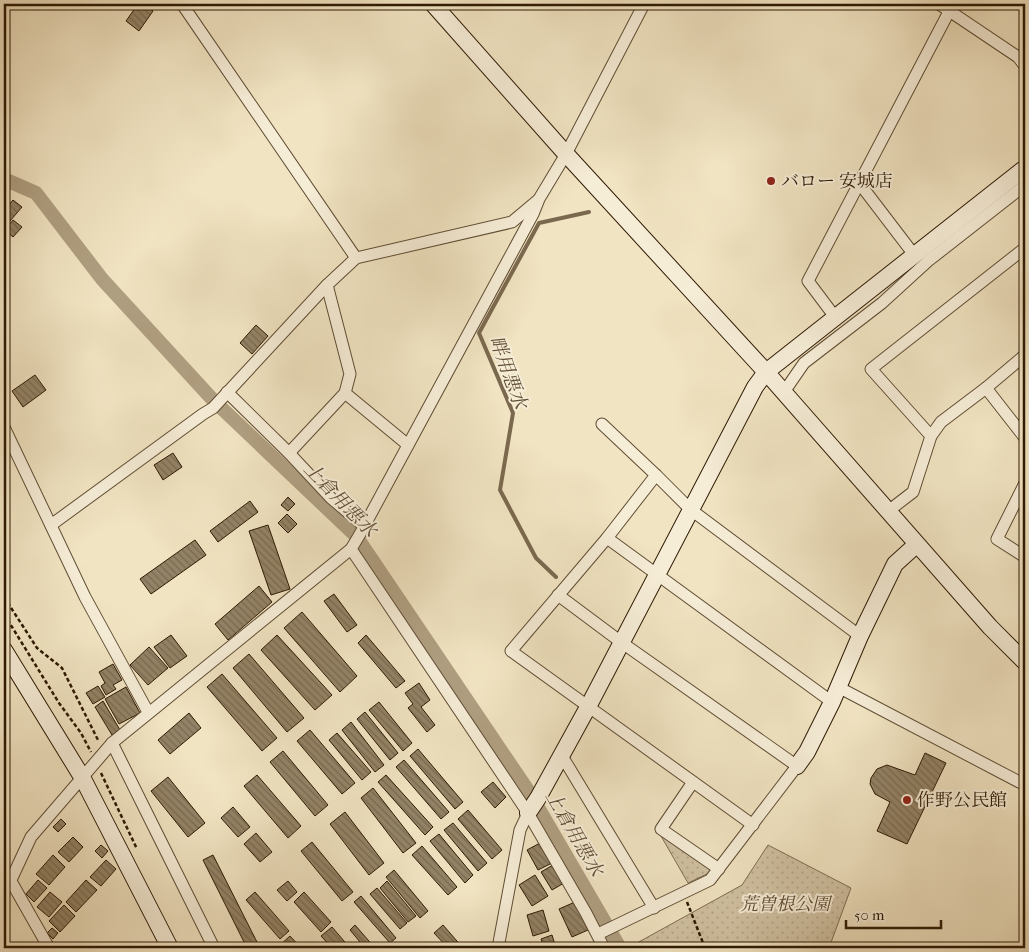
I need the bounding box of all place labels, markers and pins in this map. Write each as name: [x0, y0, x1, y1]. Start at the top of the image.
place label: バロー 安城店: [781, 171, 893, 192]
marker: バロー 安城店: [765, 175, 777, 187]
place label: 作野公民館: [917, 790, 1007, 811]
marker: 作野公民館: [901, 794, 913, 806]

